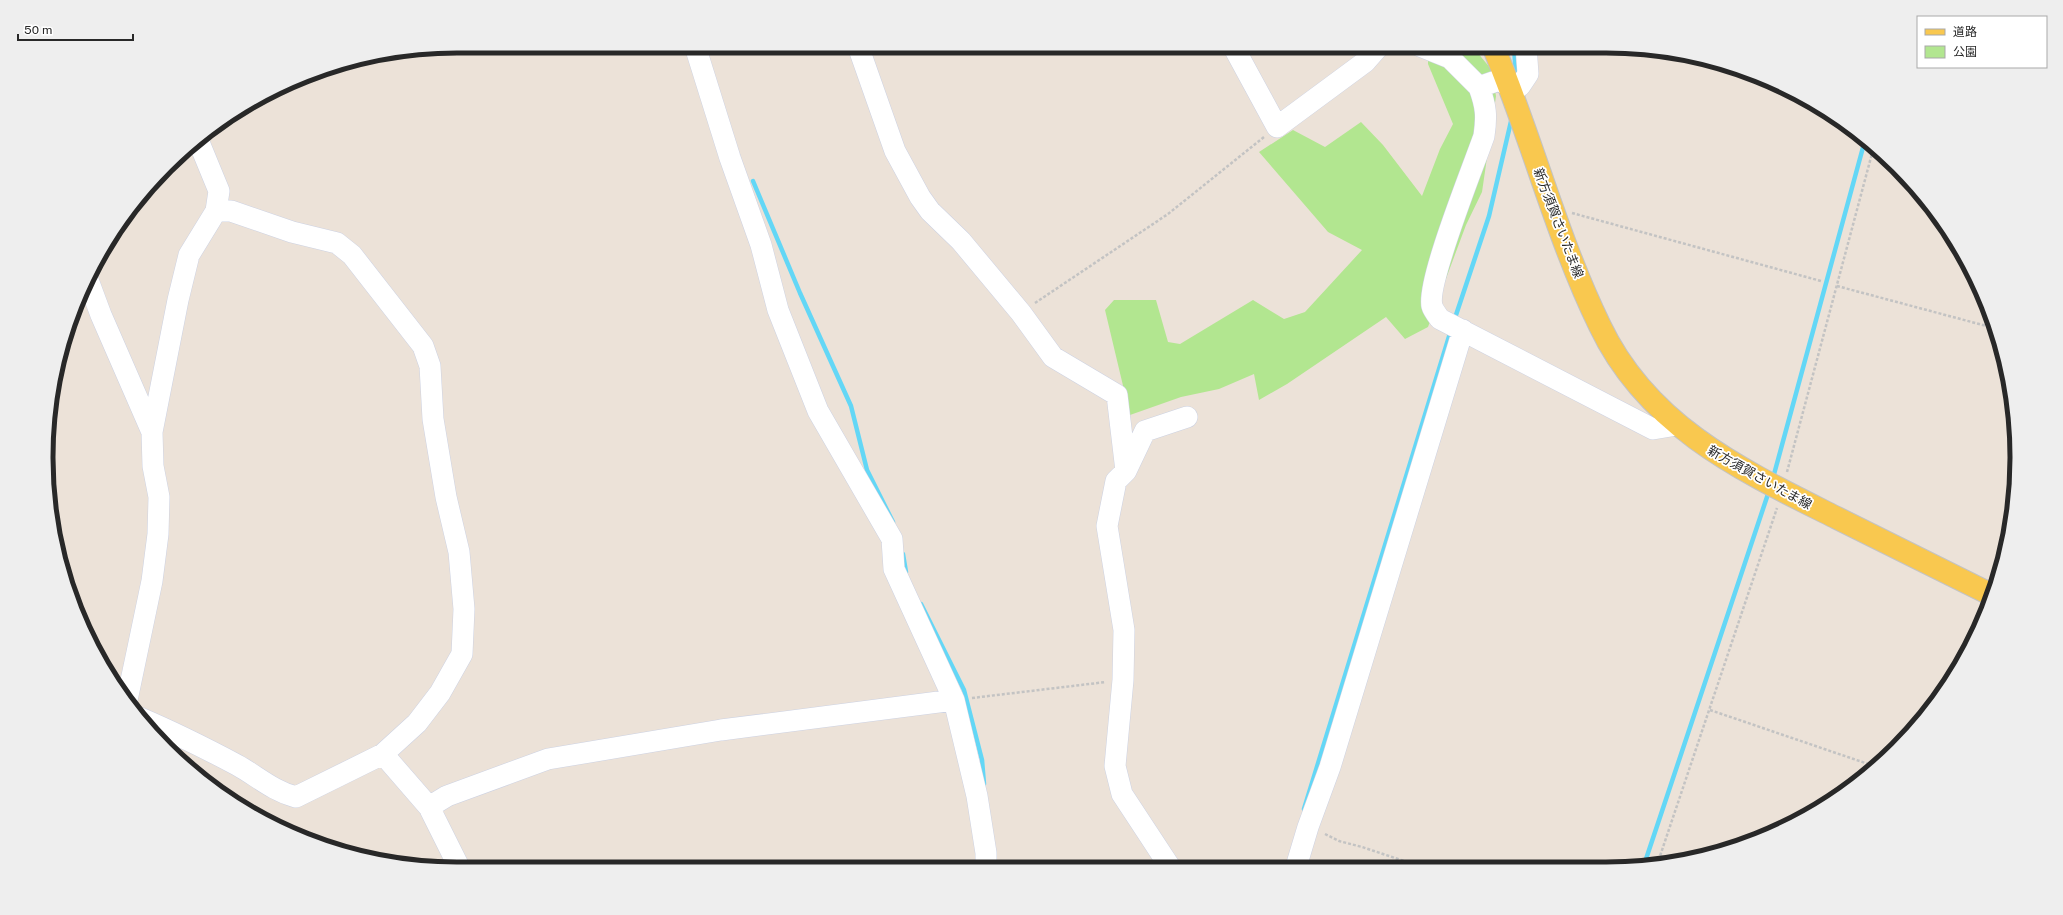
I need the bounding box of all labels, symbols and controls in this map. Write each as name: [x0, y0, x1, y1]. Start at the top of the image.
scale bar: [18, 16, 133, 42]
legend: [1917, 16, 2047, 68]
text: 50 m: [24, 23, 52, 37]
text: 道路: [1953, 25, 1977, 39]
text: 公園: [1953, 45, 1977, 59]
street label: 新方須賀さいたま線: [1531, 166, 1586, 280]
street label: 新方須賀さいたま線: [1705, 443, 1814, 512]

